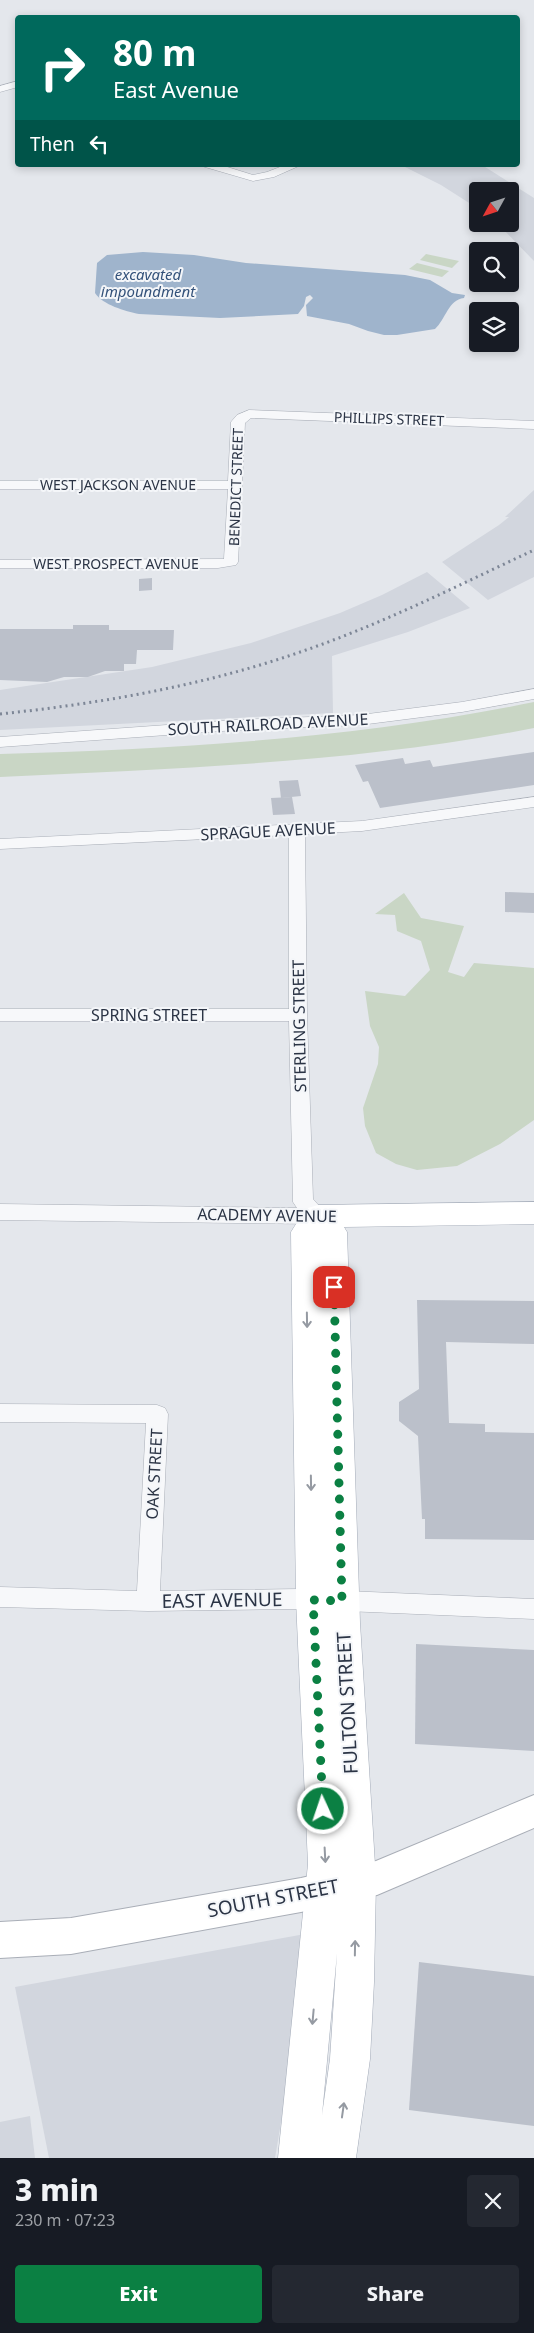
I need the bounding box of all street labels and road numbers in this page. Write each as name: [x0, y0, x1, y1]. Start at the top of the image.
street label: PHILLIPS STREET: [334, 407, 445, 430]
street label: BENEDICT STREET: [224, 427, 247, 546]
street label: WEST JACKSON AVENUE: [40, 475, 196, 494]
street label: WEST PROSPECT AVENUE: [33, 554, 199, 573]
street label: SOUTH RAILROAD AVENUE: [167, 708, 369, 740]
street label: SPRAGUE AVENUE: [200, 816, 336, 846]
street label: STERLING STREET: [287, 959, 311, 1092]
street label: SPRING STREET: [91, 1004, 207, 1026]
street label: ACADEMY AVENUE: [197, 1203, 337, 1227]
street label: OAK STREET: [141, 1428, 167, 1520]
street label: EAST AVENUE: [161, 1586, 283, 1614]
street label: FULTON STREET: [330, 1631, 364, 1775]
street label: SOUTH STREET: [205, 1872, 341, 1923]

